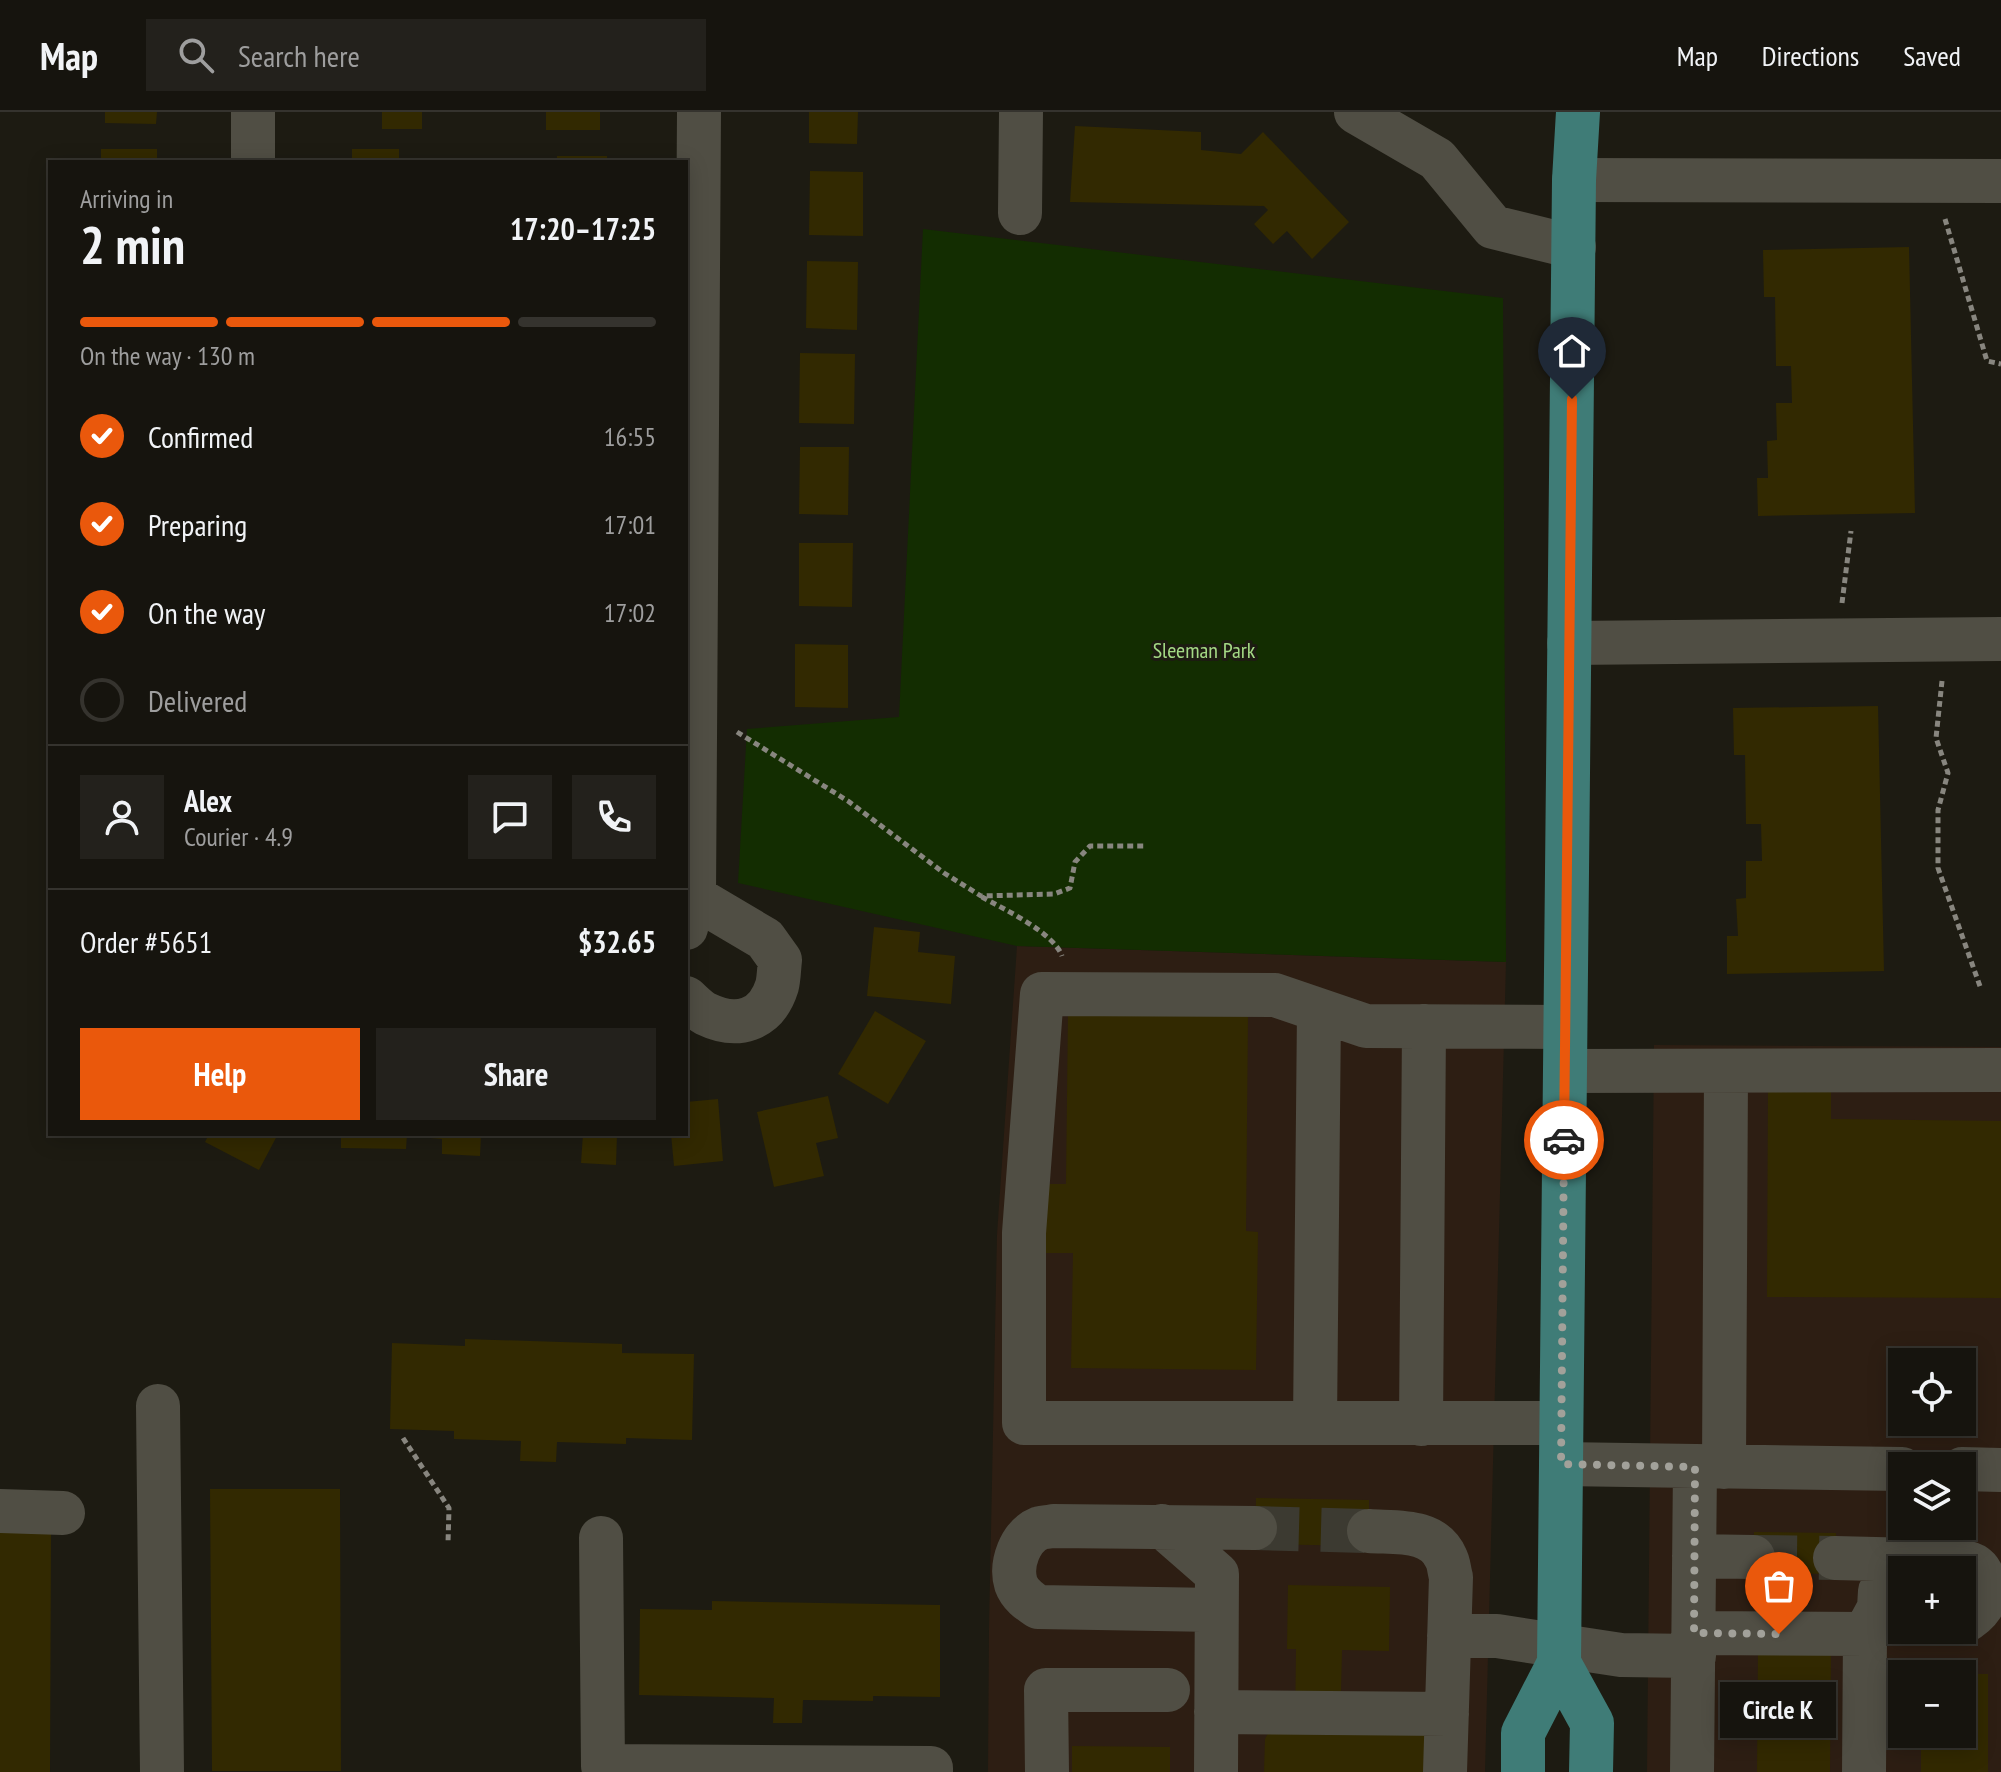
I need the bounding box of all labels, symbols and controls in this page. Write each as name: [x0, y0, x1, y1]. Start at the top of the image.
search box: [146, 19, 706, 91]
text: Map: [40, 31, 98, 80]
icon: search: [174, 33, 218, 77]
text: Search here: [238, 36, 360, 75]
text: Map: [1677, 37, 1718, 74]
text: Directions: [1762, 37, 1859, 74]
text: Saved: [1903, 37, 1961, 74]
text: Arriving in: [80, 182, 173, 215]
text: 17:20–17:25: [510, 209, 656, 248]
text: 2 min: [80, 211, 185, 278]
pin: [1538, 317, 1606, 399]
icon: home: [1550, 329, 1594, 373]
text: On the way · 130 m: [80, 339, 255, 372]
icon: check: [80, 414, 124, 458]
text: Confirmed: [148, 417, 253, 456]
text: 16:55: [604, 420, 656, 453]
icon: check: [80, 502, 124, 546]
text: Preparing: [148, 505, 247, 544]
text: 17:01: [604, 508, 656, 541]
icon: check: [80, 590, 124, 634]
text: On the way: [148, 593, 265, 632]
text: 17:02: [604, 596, 656, 629]
park label: Sleeman Park: [1153, 636, 1256, 664]
text: Delivered: [148, 681, 247, 720]
button: person: [80, 775, 164, 859]
button: chat: [468, 775, 552, 859]
button: phone: [572, 775, 656, 859]
text: Alex: [184, 781, 232, 820]
text: Courier · 4.9: [184, 820, 293, 853]
text: Order #5651: [80, 922, 212, 961]
text: $32.65: [578, 922, 656, 961]
button: Help: [80, 1028, 360, 1120]
button: Share: [376, 1028, 656, 1120]
courier: [1524, 1100, 1604, 1180]
icon: car: [1542, 1118, 1586, 1162]
map controls: [1888, 1348, 1976, 1748]
button: locate: [1888, 1348, 1976, 1436]
button: layers: [1888, 1452, 1976, 1540]
pin: [1745, 1552, 1813, 1634]
button: +: [1888, 1556, 1976, 1644]
icon: bag: [1757, 1564, 1801, 1608]
button: −: [1888, 1660, 1976, 1748]
callout: Circle K: [1721, 1682, 1837, 1738]
text: Circle K: [1743, 1693, 1813, 1726]

